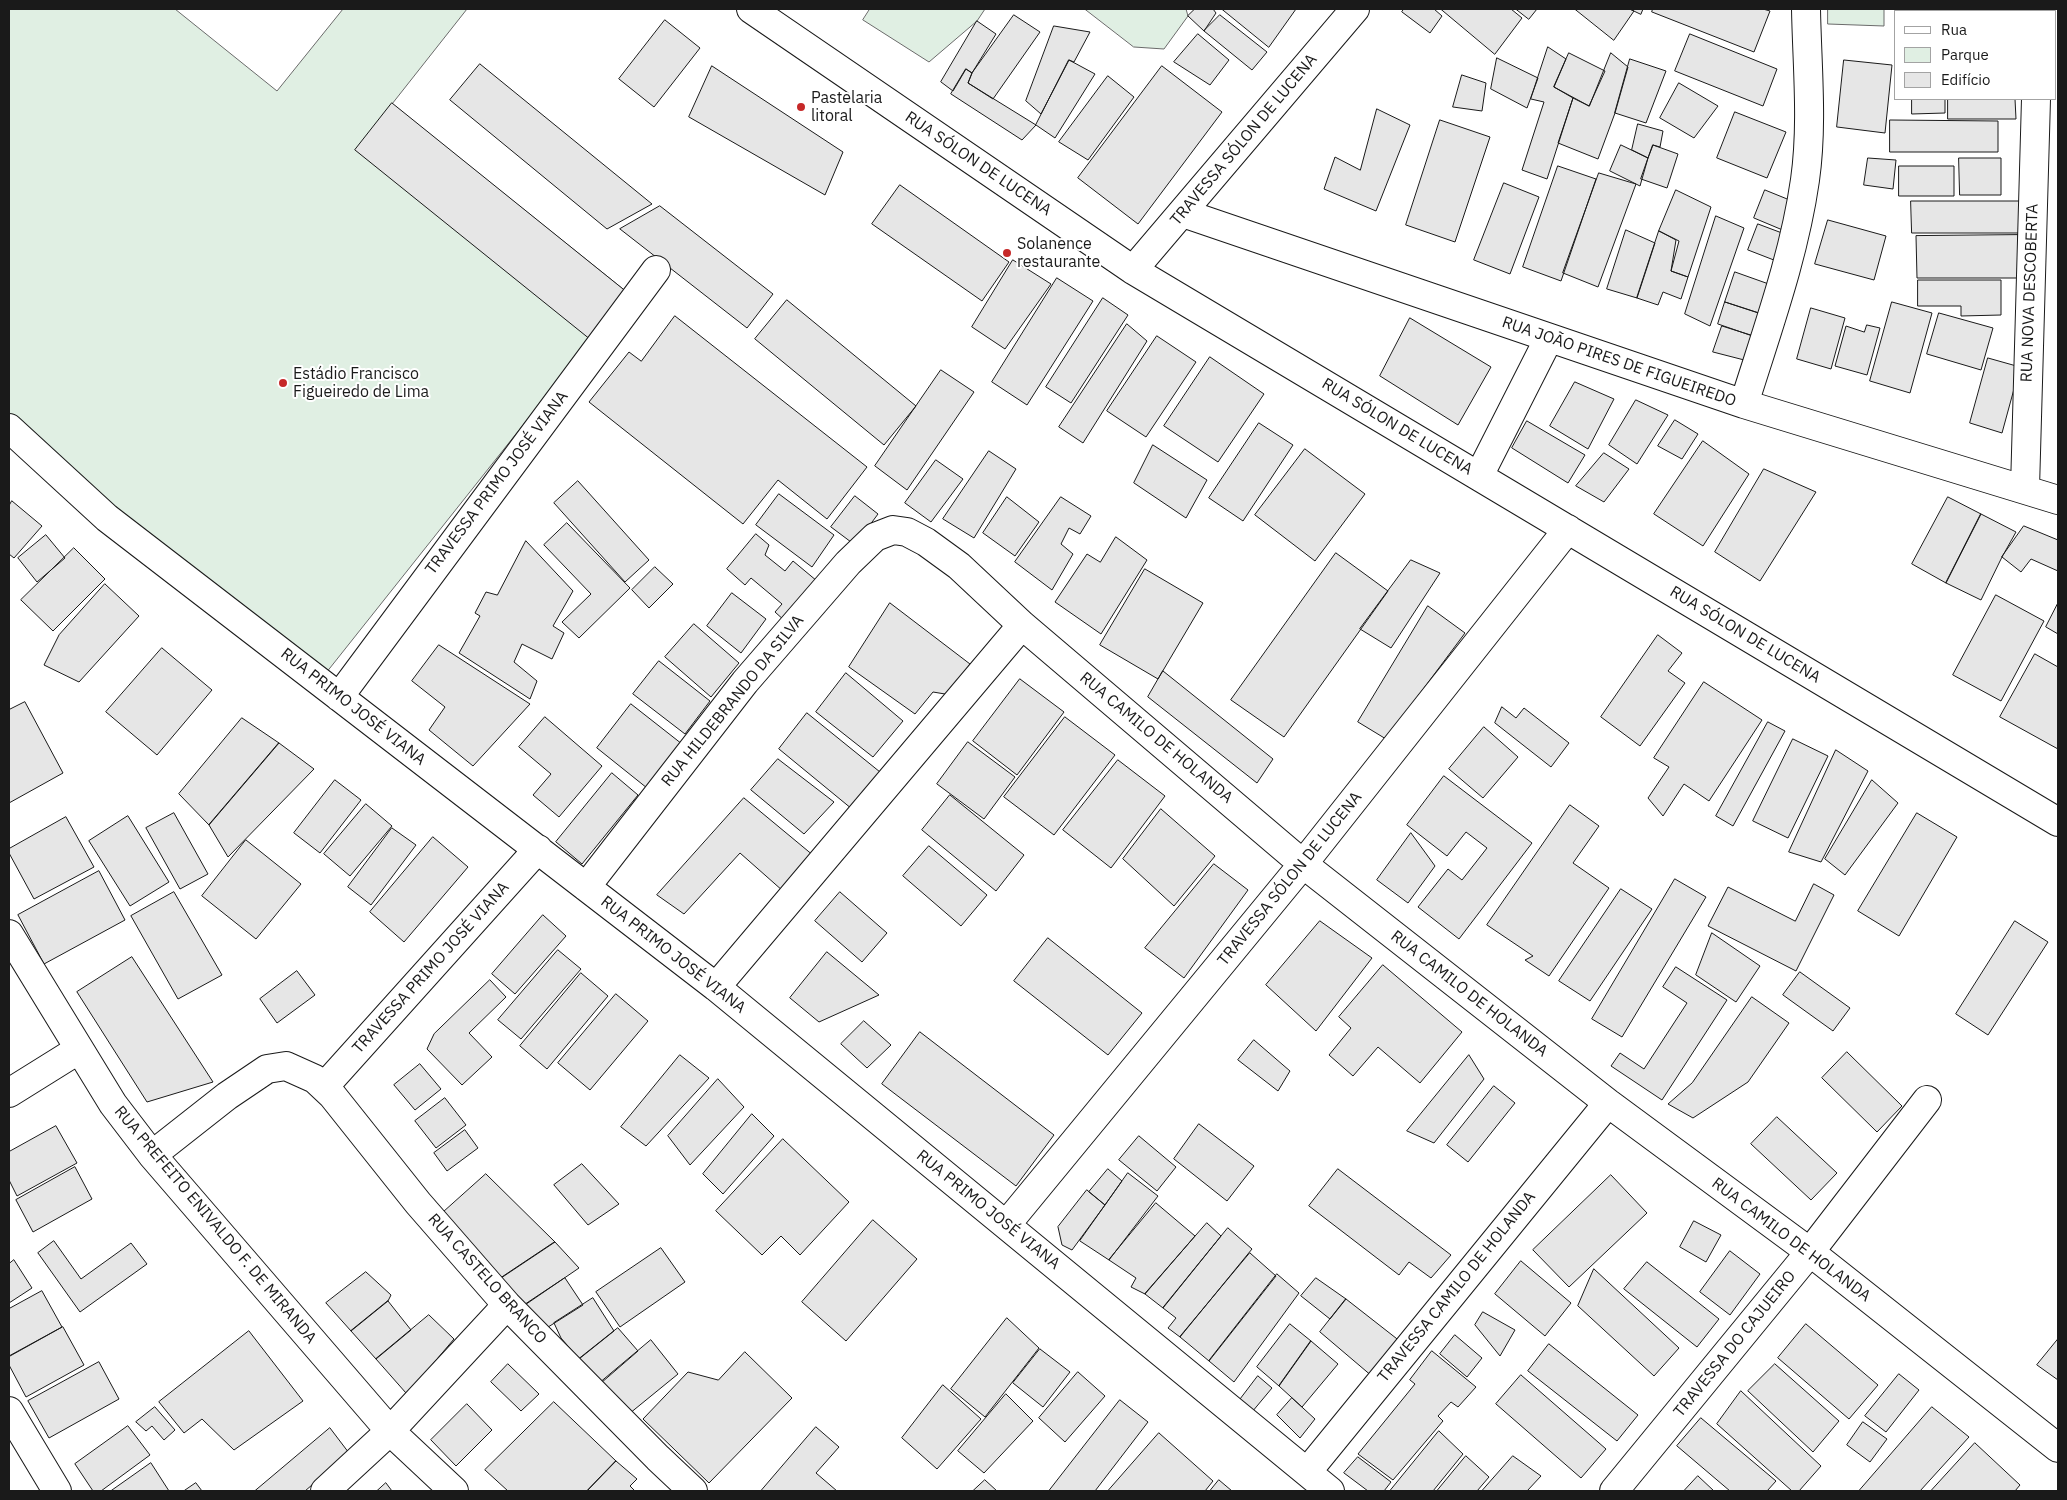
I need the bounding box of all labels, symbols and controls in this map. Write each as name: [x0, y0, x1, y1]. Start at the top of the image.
legend: [1894, 10, 2057, 100]
text: Rua: [1941, 20, 1967, 39]
text: Parque: [1941, 45, 1989, 64]
street label: TRAVESSA SÓLON DE LUCENA: [1167, 50, 1321, 230]
text: Edifício: [1941, 70, 1990, 89]
place label: Pastelaria litoral: [811, 88, 882, 126]
marker: Pastelaria litoral: [795, 101, 807, 113]
street label: RUA SÓLON DE LUCENA: [901, 108, 1055, 220]
street label: RUA NOVA DESCOBERTA: [2017, 203, 2043, 383]
place label: Solanence restaurante: [1017, 234, 1100, 272]
marker: Solanence restaurante: [1001, 247, 1013, 259]
street label: RUA JOÃO PIRES DE FIGUEIREDO: [1499, 313, 1739, 411]
place label: Estádio Francisco Figueiredo de Lima: [293, 364, 429, 402]
street label: RUA SÓLON DE LUCENA: [1318, 374, 1476, 480]
marker: Estádio Francisco Figueiredo de Lima: [277, 377, 289, 389]
street label: TRAVESSA PRIMO JOSÉ VIANA: [422, 387, 572, 579]
street label: RUA SÓLON DE LUCENA: [1666, 582, 1824, 688]
street label: RUA HILDEBRANDO DA SILVA: [658, 611, 808, 791]
street label: RUA PRIMO JOSÉ VIANA: [277, 644, 429, 770]
street label: RUA CAMILO DE HOLANDA: [1075, 668, 1237, 808]
street label: TRAVESSA SÓLON DE LUCENA: [1214, 788, 1366, 970]
street label: TRAVESSA PRIMO JOSÉ VIANA: [349, 878, 513, 1058]
street label: RUA PRIMO JOSÉ VIANA: [597, 892, 749, 1018]
street label: RUA CAMILO DE HOLANDA: [1387, 927, 1551, 1061]
street label: RUA PREFEITO ENIVALDO F. DE MIRANDA: [110, 1102, 320, 1348]
street label: RUA PRIMO JOSÉ VIANA: [912, 1146, 1064, 1274]
street label: RUA CAMILO DE HOLANDA: [1708, 1174, 1874, 1306]
street label: TRAVESSA CAMILO DE HOLANDA: [1374, 1188, 1540, 1386]
street label: RUA CASTELO BRANCO: [424, 1210, 550, 1348]
street label: TRAVESSA DO CAJUEIRO: [1670, 1267, 1800, 1421]

